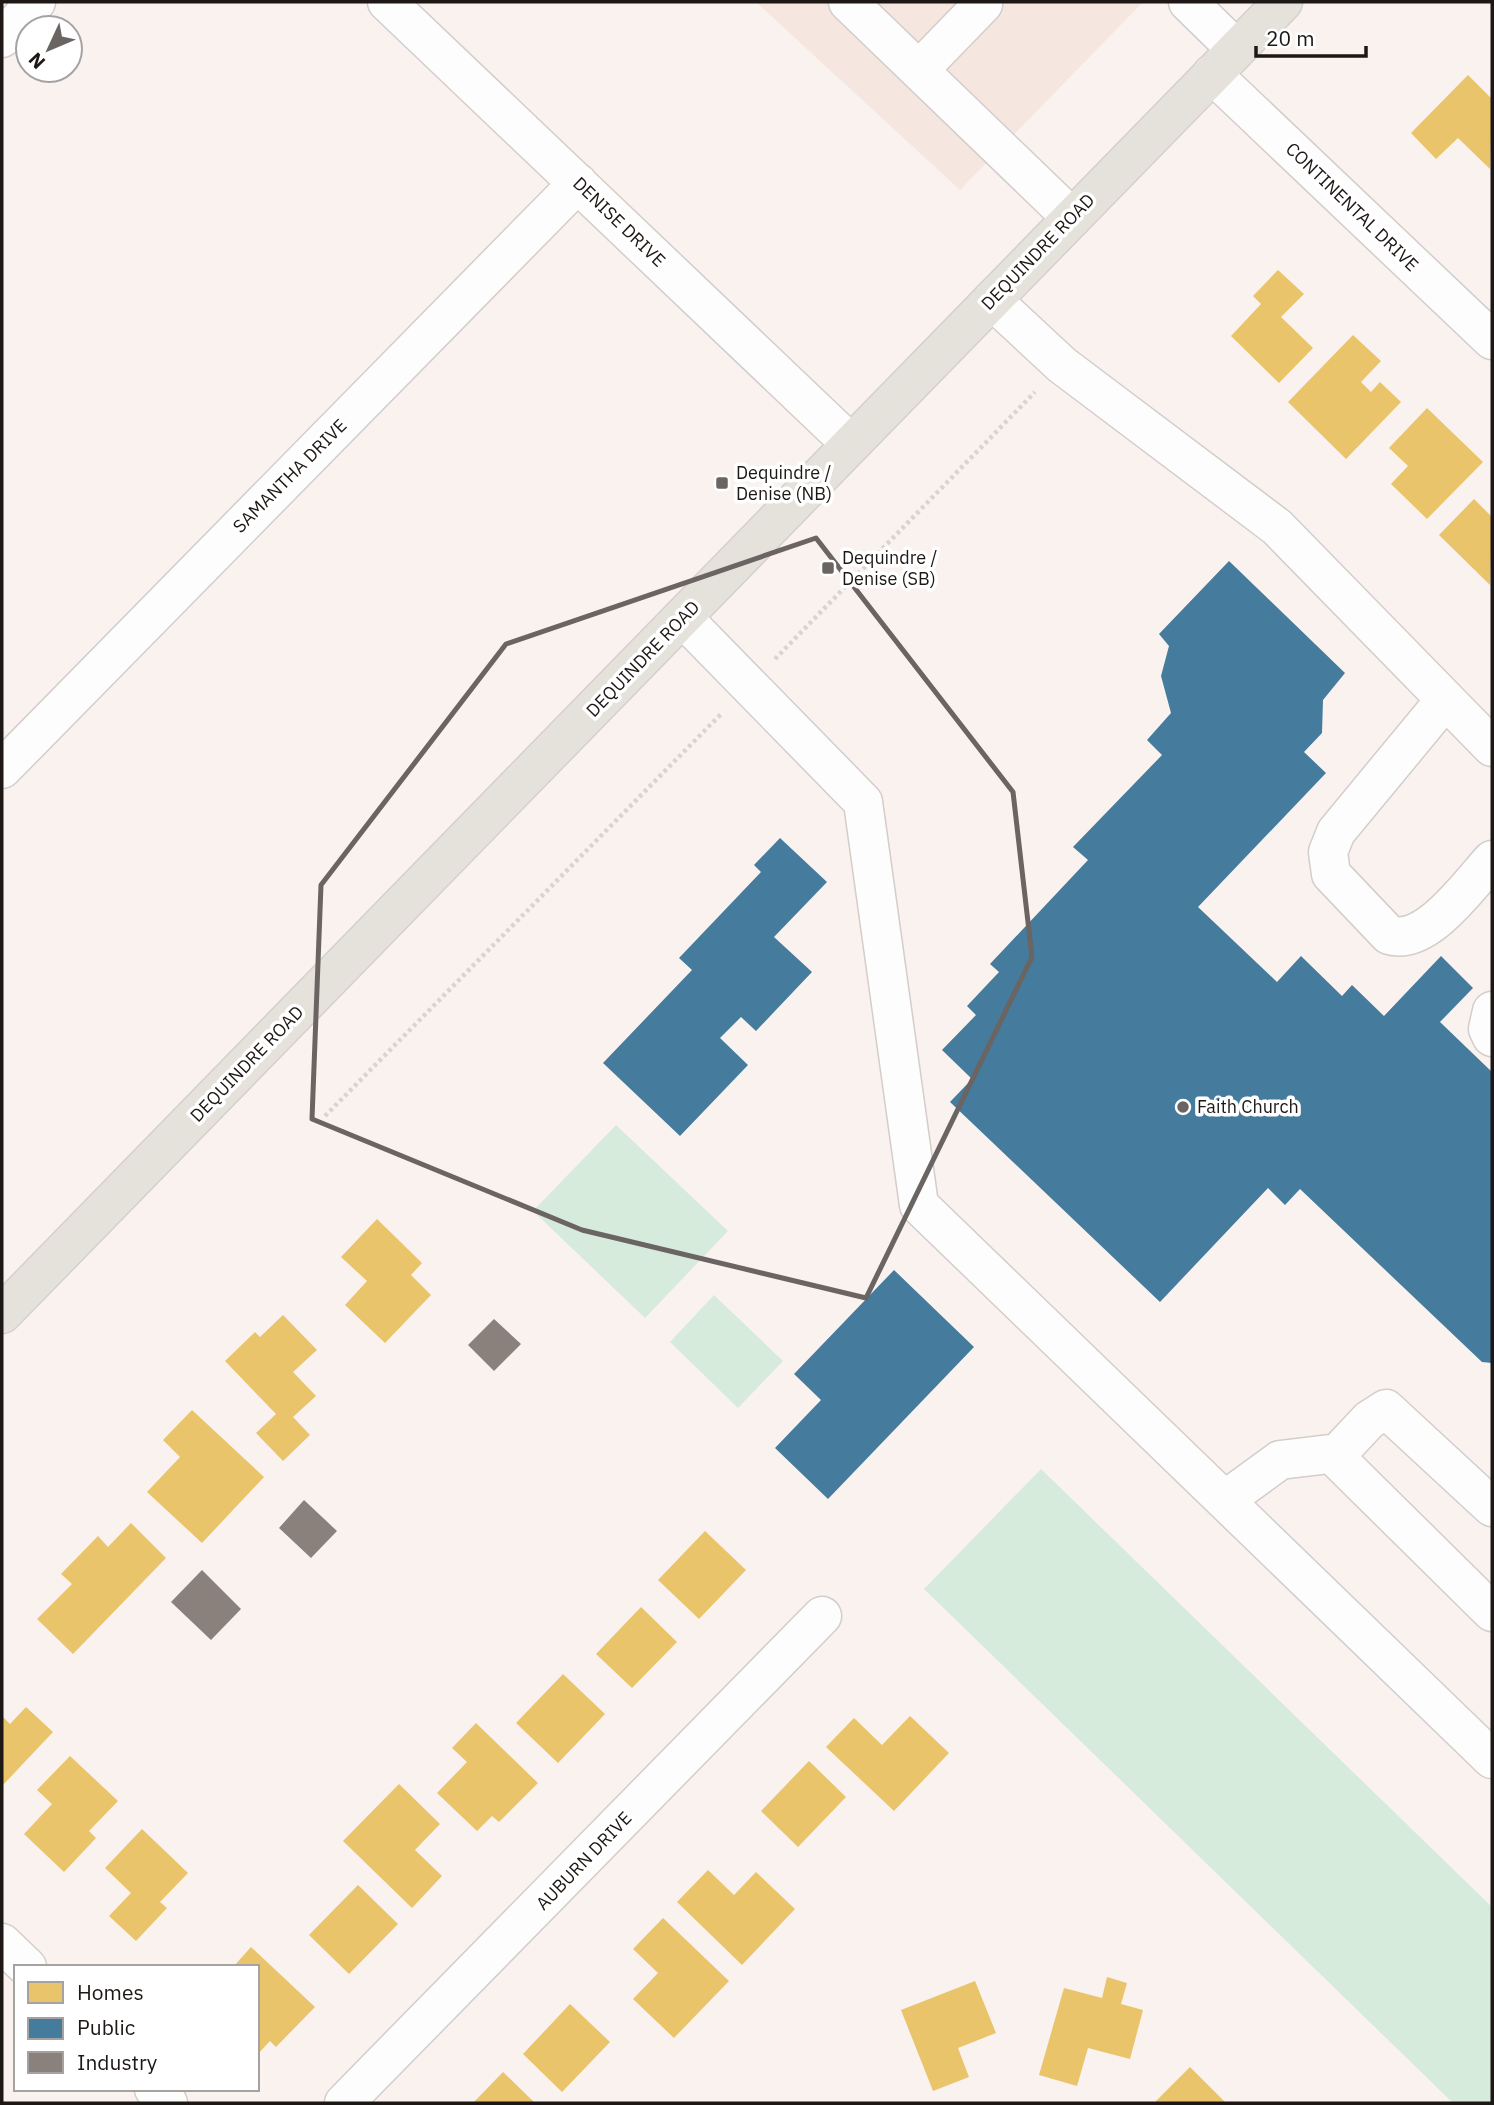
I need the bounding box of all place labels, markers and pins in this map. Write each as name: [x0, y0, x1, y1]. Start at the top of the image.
place label: Dequindre / Denise (NB): [736, 461, 832, 505]
marker: Dequindre / Denise (NB): [714, 475, 730, 491]
place label: Dequindre / Denise (SB): [842, 546, 937, 590]
marker: Dequindre / Denise (SB): [820, 560, 836, 576]
place label: Faith Church: [1197, 1095, 1299, 1118]
marker: Faith Church: [1175, 1099, 1191, 1115]

